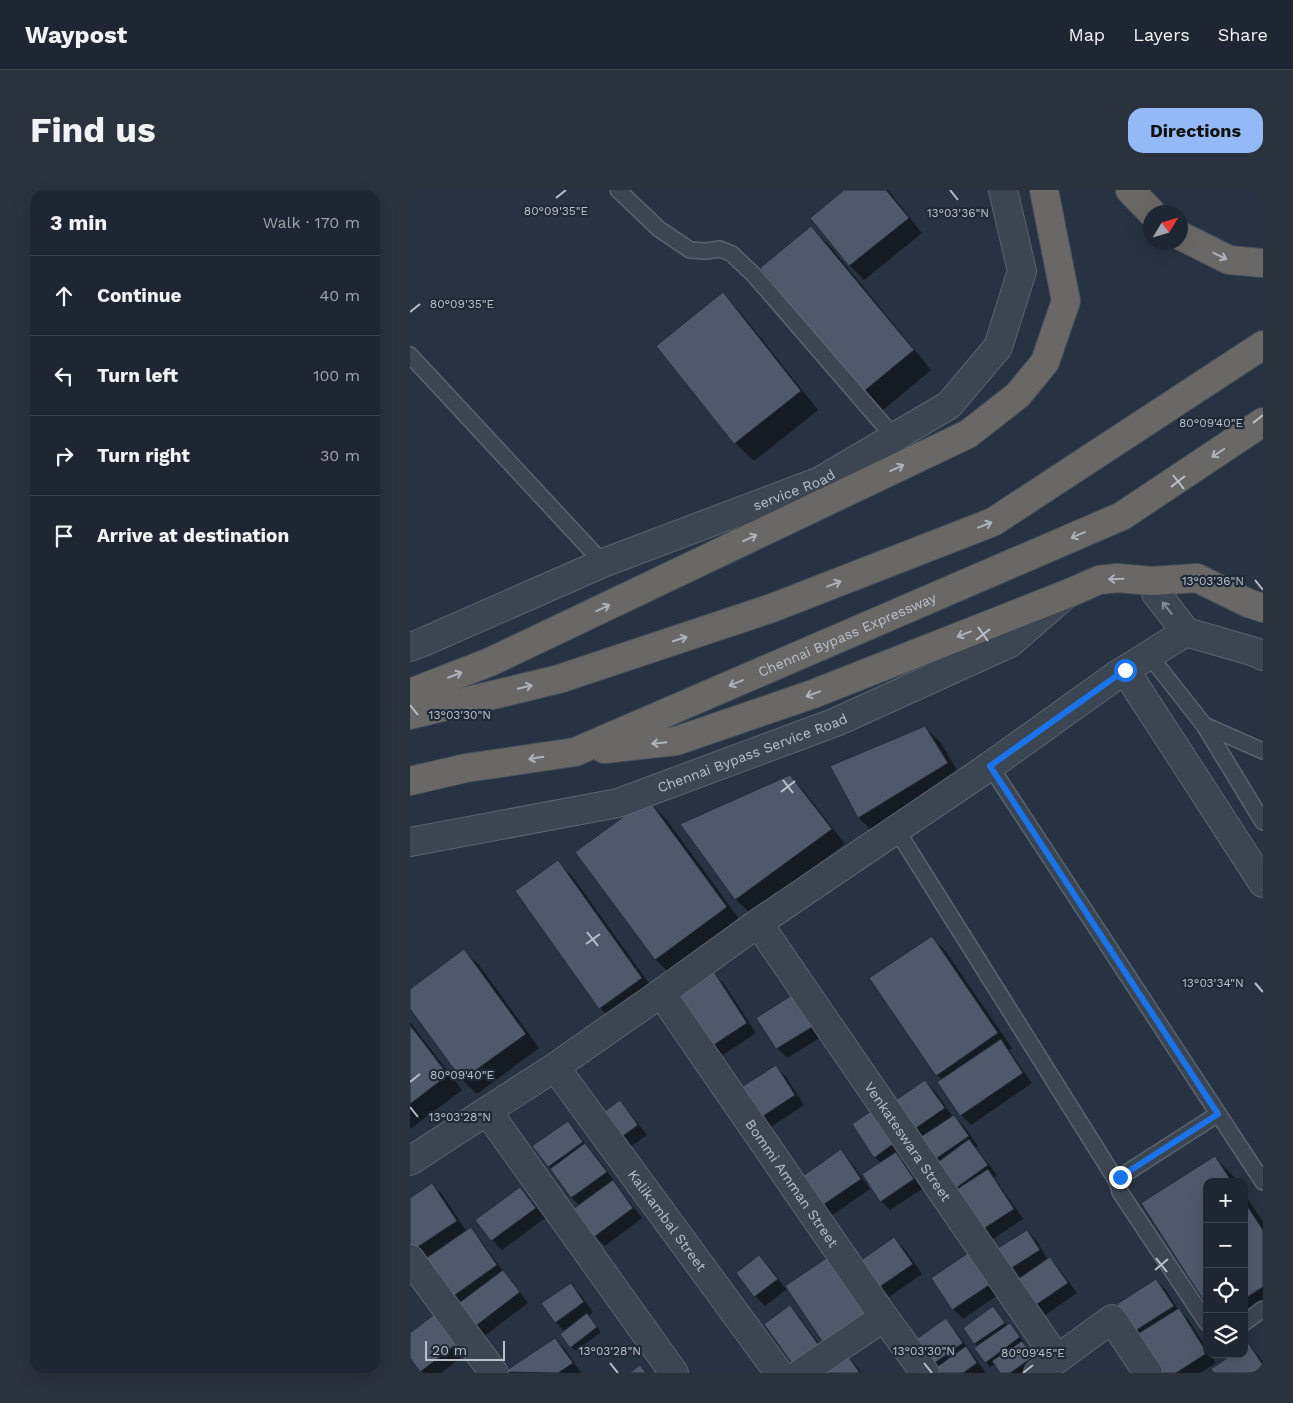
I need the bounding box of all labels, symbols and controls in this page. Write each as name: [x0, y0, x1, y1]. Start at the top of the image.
text: Waypost: [25, 21, 127, 49]
text: Map: [1068, 24, 1105, 45]
text: Layers: [1133, 24, 1190, 45]
text: Share: [1218, 24, 1268, 45]
button: Directions: [1128, 108, 1263, 153]
text: Find us: [30, 109, 156, 151]
text: 80°09'35"E: [524, 204, 589, 218]
north arrow: [1143, 205, 1188, 250]
text: 13°03'36"N: [927, 206, 989, 220]
text: 3 min: [50, 210, 107, 235]
text: Walk · 170 m: [263, 213, 360, 232]
one-way arrow: [1212, 251, 1227, 261]
icon: ahead: [50, 282, 78, 310]
text: Continue: [97, 284, 181, 307]
text: 40 m: [320, 286, 360, 305]
text: 80°09'35"E: [430, 297, 495, 311]
icon: left: [50, 362, 78, 390]
text: Turn left: [97, 364, 178, 387]
text: 100 m: [313, 366, 360, 385]
text: 80°09'40"E: [1179, 416, 1243, 430]
icon: right: [50, 442, 78, 470]
text: Turn right: [97, 444, 190, 467]
text: 30 m: [320, 446, 360, 465]
one-way arrow: [1211, 448, 1225, 458]
one-way arrow: [889, 463, 904, 472]
street label: service Road: [751, 466, 838, 514]
one-way arrow: [977, 520, 992, 529]
icon: arrive: [50, 522, 78, 550]
text: Arrive at destination: [97, 524, 289, 547]
one-way arrow: [1071, 531, 1086, 541]
one-way arrow: [742, 533, 757, 542]
one-way arrow: [1108, 574, 1124, 584]
text: 13°03'36"N: [1182, 574, 1244, 588]
one-way arrow: [825, 579, 841, 588]
street label: Chennai Bypass Expressway: [756, 589, 939, 680]
one-way arrow: [595, 602, 610, 612]
one-way arrow: [1161, 602, 1172, 615]
one-way arrow: [957, 630, 972, 640]
one-way arrow: [672, 633, 688, 643]
route start: [1114, 659, 1137, 682]
one-way arrow: [447, 670, 463, 679]
one-way arrow: [729, 678, 744, 688]
one-way arrow: [517, 682, 533, 691]
one-way arrow: [806, 690, 821, 699]
text: 13°03'30"N: [429, 708, 491, 722]
street label: Chennai Bypass Service Road: [655, 710, 850, 796]
one-way arrow: [651, 738, 667, 748]
one-way arrow: [528, 753, 544, 763]
text: 13°03'34"N: [1182, 976, 1244, 990]
text: 80°09'40"E: [430, 1068, 494, 1082]
street label: Venkateswara Street: [861, 1079, 954, 1204]
text: 13°03'28"N: [429, 1110, 491, 1124]
street label: Bommi Amman Street: [742, 1116, 842, 1250]
route end: [1109, 1166, 1132, 1189]
street label: Kalikambal Street: [625, 1167, 710, 1274]
map controls: [1203, 1178, 1248, 1358]
button: +: [1203, 1178, 1248, 1223]
button: −: [1203, 1223, 1248, 1268]
button: locate: [1203, 1268, 1248, 1313]
button: layers: [1203, 1313, 1248, 1358]
scale bar: [425, 1338, 505, 1361]
text: 20 m: [432, 1342, 467, 1358]
text: 13°03'28"N: [579, 1344, 641, 1358]
text: 13°03'30"N: [893, 1344, 955, 1358]
text: 80°09'45"E: [1001, 1346, 1065, 1360]

